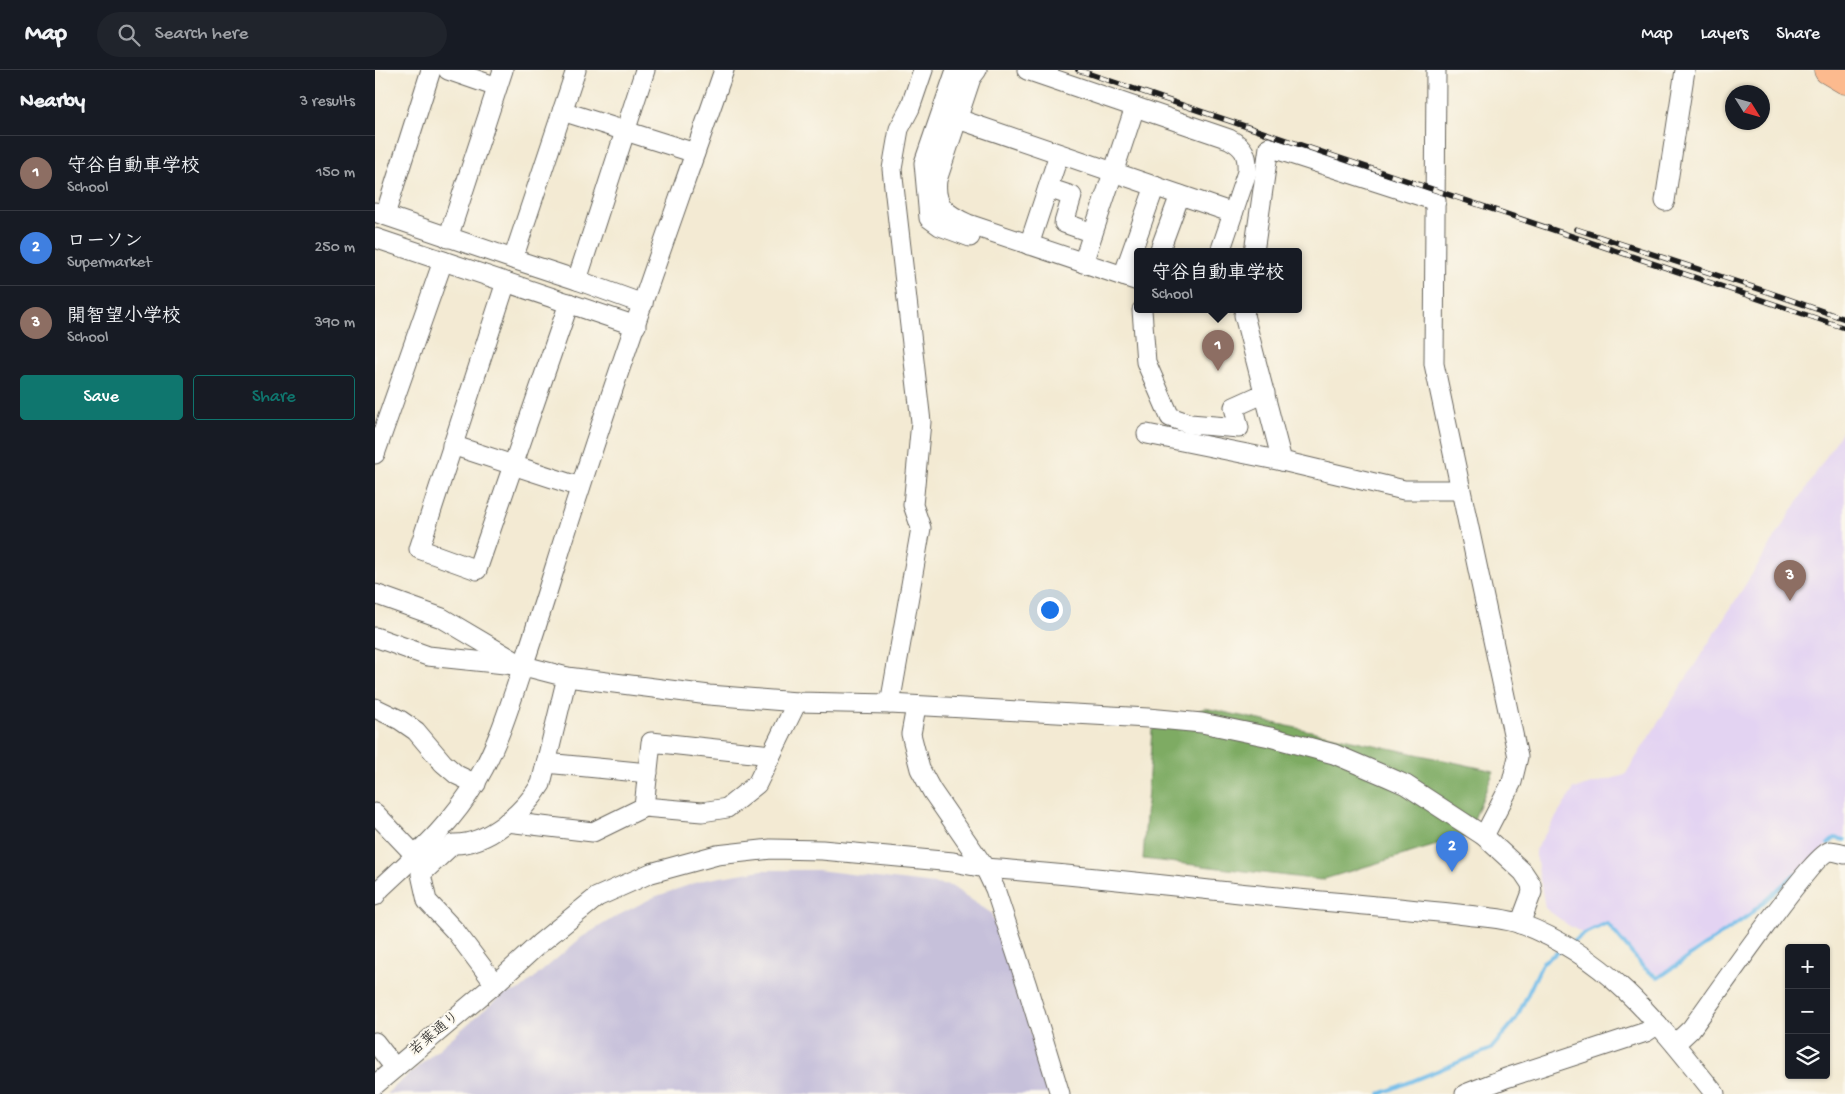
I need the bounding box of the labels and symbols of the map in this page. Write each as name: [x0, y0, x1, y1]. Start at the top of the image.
north arrow: [1725, 85, 1770, 130]
pin: 1: [1202, 330, 1234, 371]
pin: 3: [1774, 560, 1806, 601]
your location: [1037, 597, 1063, 623]
pin: 2: [1436, 831, 1468, 872]
street label: 若葉通り: [406, 1007, 464, 1060]

